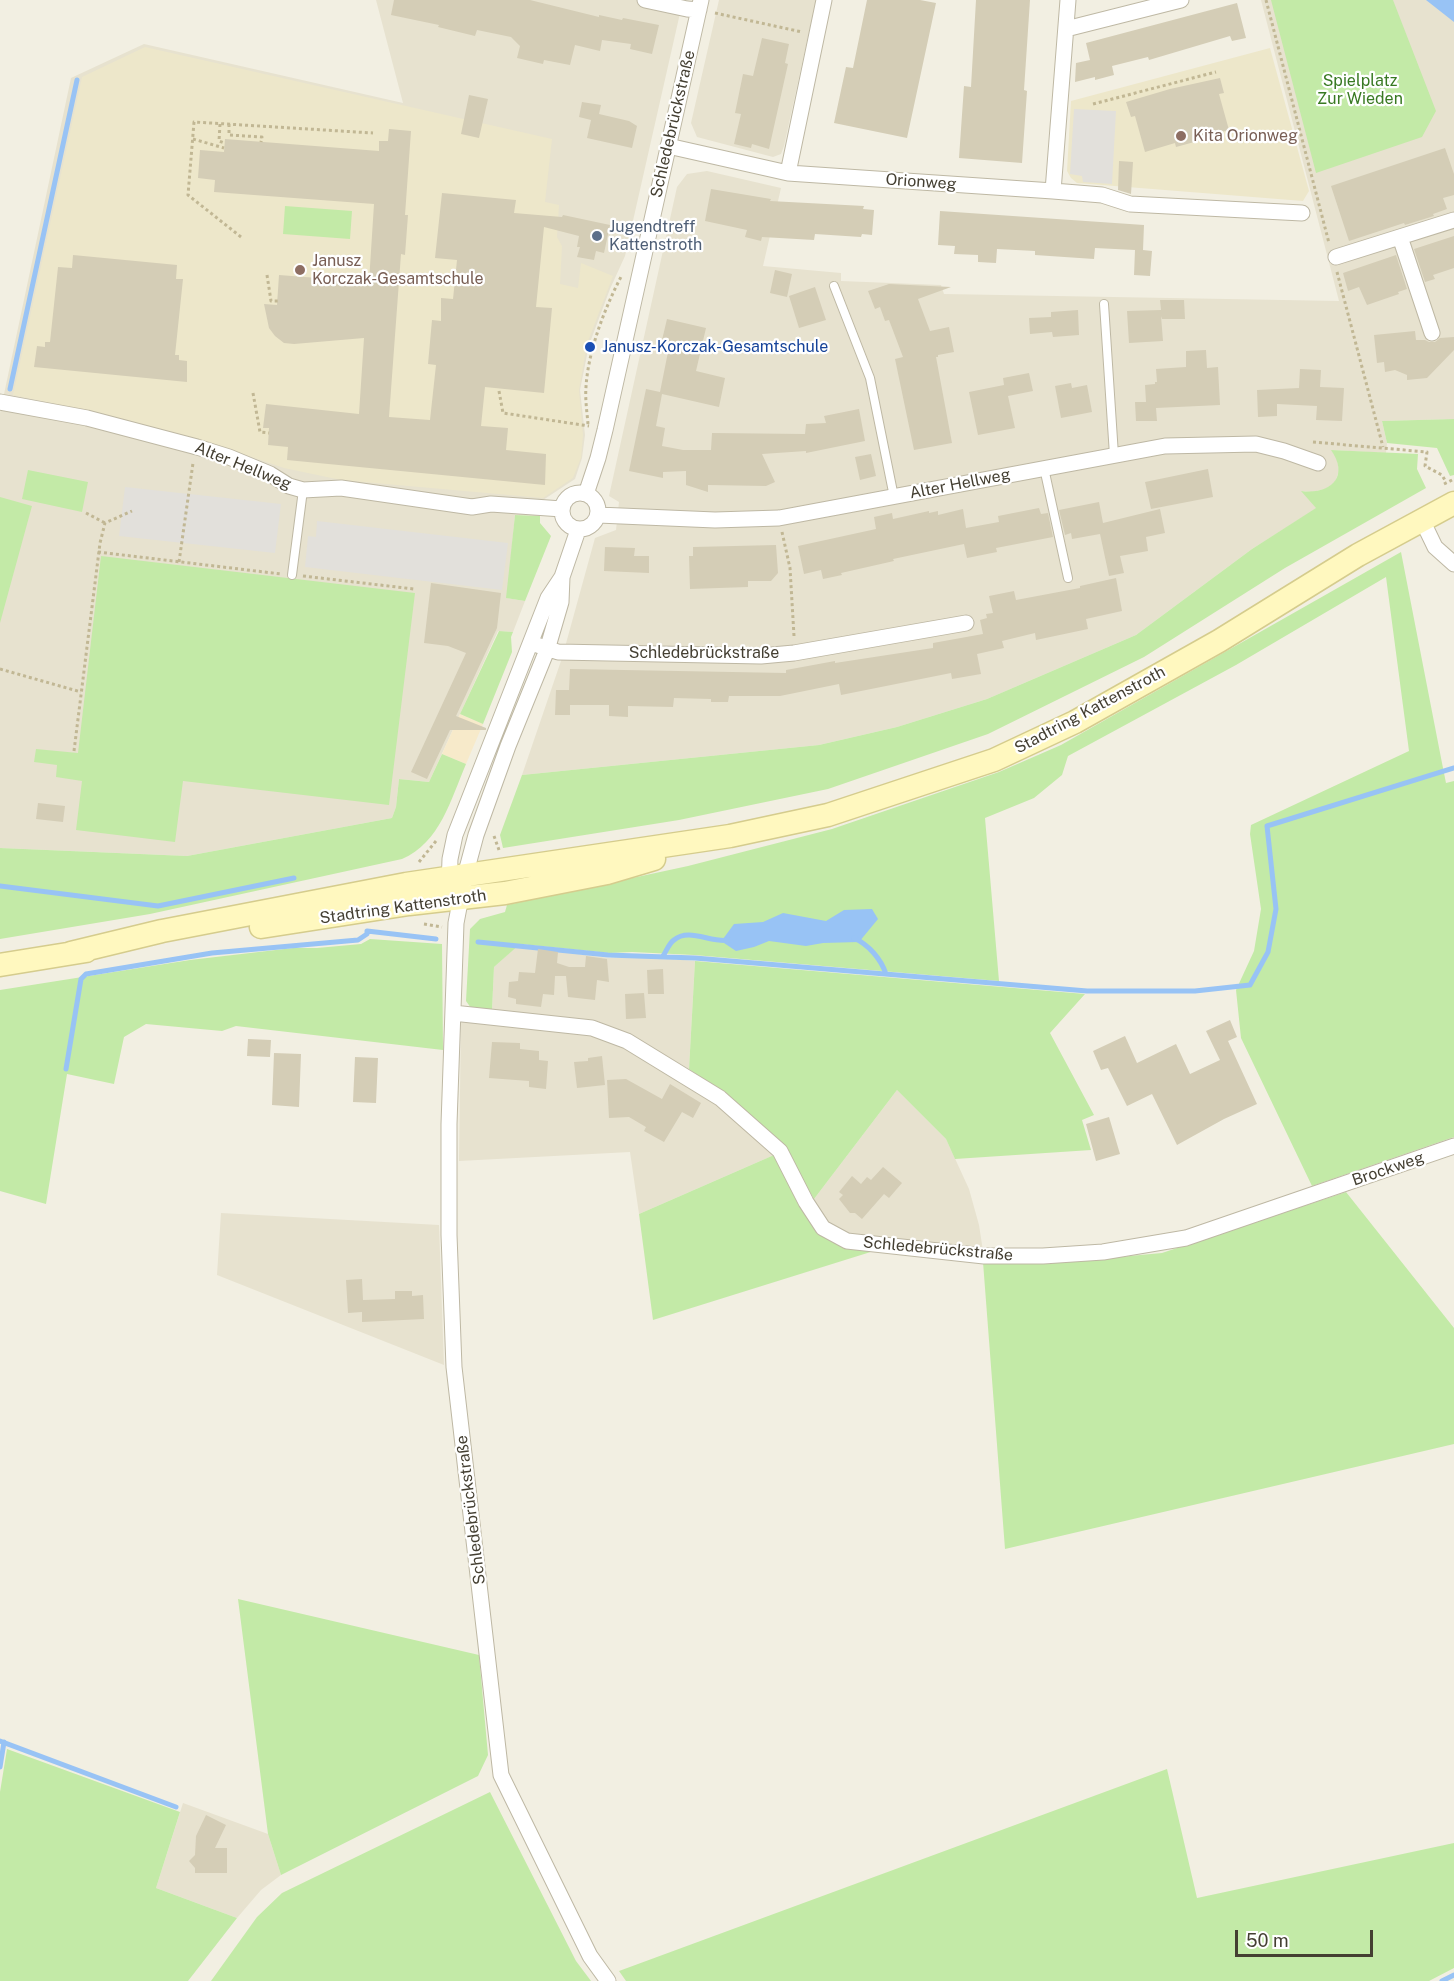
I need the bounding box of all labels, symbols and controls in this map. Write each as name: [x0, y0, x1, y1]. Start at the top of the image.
street label: Schledebrückstraße: [647, 48, 699, 200]
park label: Spielplatz Zur Wieden: [1317, 71, 1403, 109]
place label: Kita Orionweg: [1193, 126, 1298, 146]
marker: Kita Orionweg: [1174, 129, 1188, 143]
street label: Orionweg: [885, 170, 957, 194]
place label: Jugendtreff Kattenstroth: [609, 217, 702, 255]
marker: Jugendtreff Kattenstroth: [590, 229, 604, 243]
place label: Janusz Korczak-Gesamtschule: [312, 251, 484, 289]
marker: Janusz Korczak-Gesamtschule: [293, 263, 307, 277]
place label: Janusz-Korczak-Gesamtschule: [602, 337, 828, 357]
marker: Janusz-Korczak-Gesamtschule: [583, 340, 597, 354]
street label: Alter Hellweg: [192, 438, 294, 494]
street label: Alter Hellweg: [908, 465, 1012, 503]
street label: Schledebrückstraße: [629, 643, 779, 663]
street label: Stadtring Kattenstroth: [1011, 662, 1169, 758]
street label: Stadtring Kattenstroth: [319, 886, 487, 928]
street label: Brockweg: [1349, 1148, 1427, 1190]
street label: Schledebrückstraße: [862, 1233, 1014, 1265]
street label: Schledebrückstraße: [452, 1434, 490, 1586]
scale bar: [1238, 1918, 1376, 1956]
text: 50 m: [1246, 1930, 1289, 1951]

